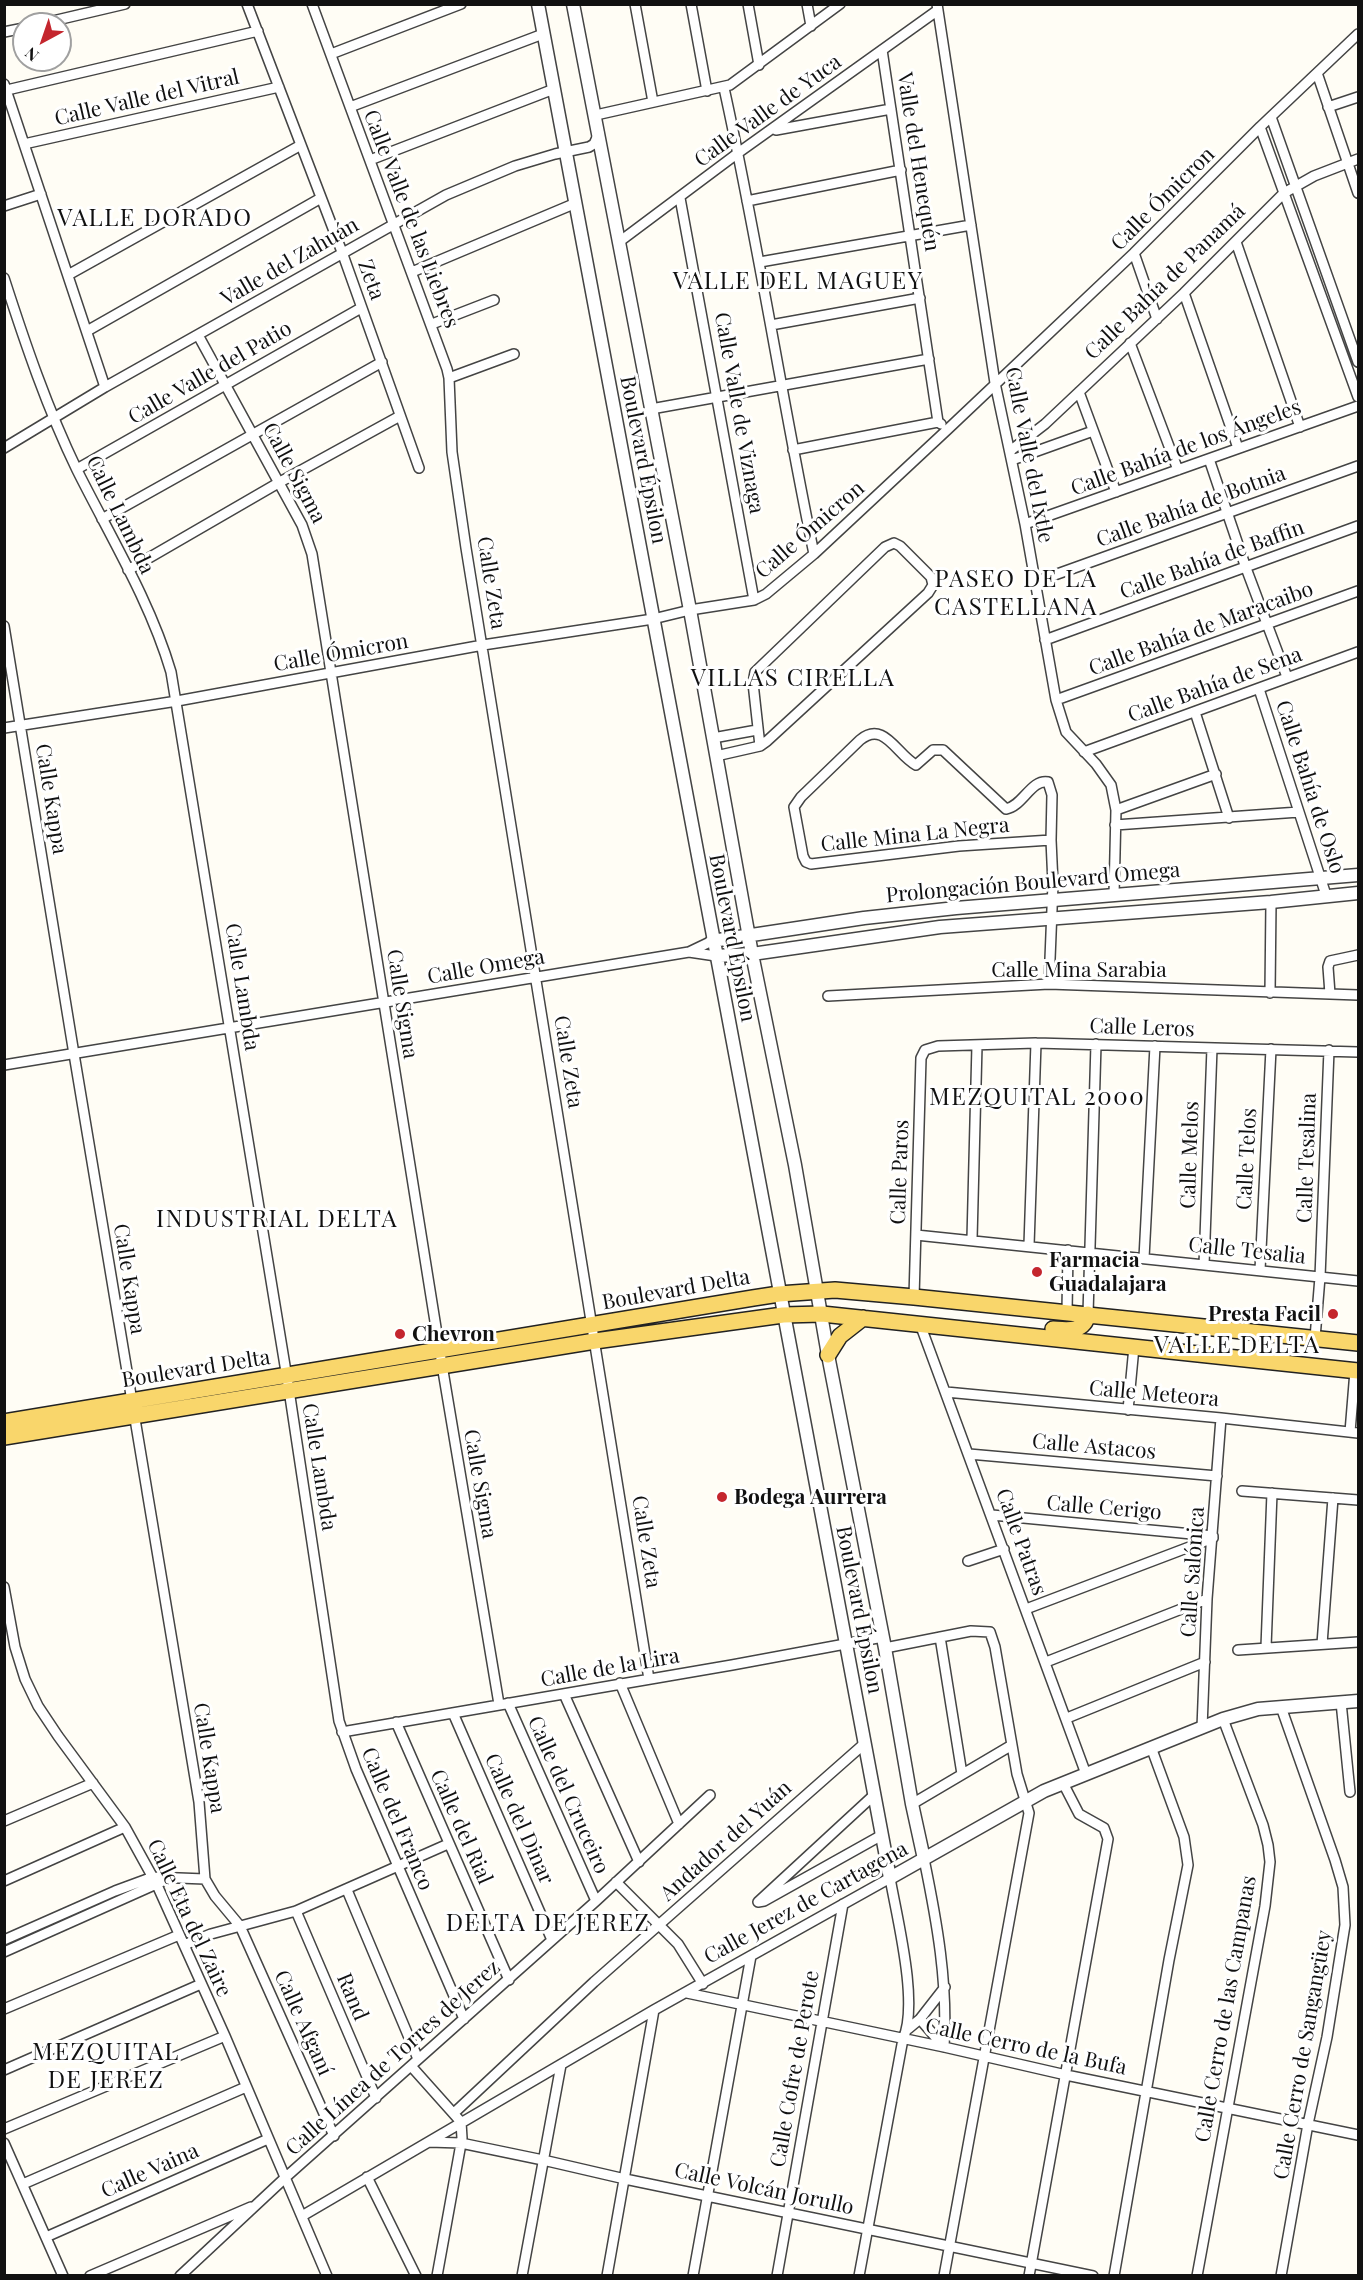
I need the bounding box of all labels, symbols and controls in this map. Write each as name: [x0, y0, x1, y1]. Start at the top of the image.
north arrow: [12, 12, 72, 72]
text: N: [20, 43, 43, 66]
street label: Calle Valle de Yuca: [690, 49, 846, 173]
street label: Calle Valle del Vitral: [52, 64, 242, 132]
street label: Valle del Henequén: [891, 71, 945, 253]
street label: Calle Valle de las Liebres: [358, 106, 464, 332]
street label: Calle Ómicron: [1106, 142, 1220, 256]
street label: Calle Bahía de Panamá: [1080, 199, 1250, 365]
district label: VALLE DORADO: [57, 205, 253, 233]
street label: Valle del Zahuán: [217, 212, 363, 312]
street label: Zeta: [352, 256, 390, 304]
district label: VALLE DEL MAGUEY: [673, 268, 923, 296]
street label: Calle Valle de Viznaga: [709, 310, 769, 516]
street label: Calle Valle del Patio: [124, 316, 296, 430]
street label: Calle Valle del Ixtle: [1000, 365, 1058, 545]
street label: Boulevard Épsilon: [614, 374, 672, 546]
street label: Calle Bahía de los Ángeles: [1067, 395, 1305, 501]
street label: Calle Sigma: [257, 418, 331, 528]
street label: Calle Lambda: [81, 452, 159, 578]
street label: Calle Bahía de Botnia: [1093, 461, 1289, 553]
street label: Calle Ómicron: [750, 476, 870, 584]
street label: Calle Bahía de Baffin: [1116, 515, 1308, 605]
street label: Calle Zeta: [471, 535, 511, 631]
district label: PASEO DE LA CASTELLANA: [934, 566, 1098, 622]
street label: Calle Bahía de Maracaibo: [1085, 577, 1317, 681]
street label: Calle Ómicron: [272, 629, 410, 677]
street label: Calle Bahía de Sena: [1125, 642, 1305, 728]
district label: VILLAS CIRELLA: [691, 665, 895, 693]
street label: Calle Bahía de Oslo: [1270, 697, 1350, 877]
street label: Calle Kappa: [30, 742, 72, 856]
street label: Calle Mina La Negra: [820, 813, 1010, 857]
street label: Boulevard Épsilon: [703, 852, 761, 1024]
street label: Prolongación Boulevard Omega: [885, 858, 1181, 908]
street label: Calle Lambda: [220, 922, 264, 1052]
street label: Calle Omega: [425, 944, 547, 990]
street label: Calle Sigma: [381, 948, 423, 1060]
street label: Calle Mina Sarabia: [991, 957, 1167, 983]
street label: Calle Zeta: [548, 1014, 588, 1110]
street label: Calle Leros: [1089, 1014, 1195, 1042]
district label: MEZQUITAL 2000: [929, 1084, 1145, 1112]
street label: Calle Tesalina: [1292, 1092, 1322, 1224]
street label: Calle Melos: [1176, 1101, 1204, 1209]
street label: Calle Telos: [1232, 1107, 1262, 1211]
street label: Calle Paros: [886, 1119, 914, 1225]
district label: INDUSTRIAL DELTA: [156, 1206, 398, 1234]
street label: Calle Kappa: [108, 1222, 150, 1336]
street label: Calle Tesalia: [1187, 1232, 1307, 1270]
place label: Farmacia Guadalajara: [1049, 1247, 1167, 1297]
street label: Boulevard Delta: [600, 1265, 752, 1315]
marker: Farmacia Guadalajara: [1030, 1265, 1044, 1279]
place label: Presta Facil: [1208, 1301, 1321, 1327]
marker: Presta Facil: [1326, 1307, 1340, 1321]
place label: Chevron: [412, 1321, 495, 1347]
marker: Chevron: [393, 1327, 407, 1341]
district label: VALLE DELTA: [1154, 1332, 1320, 1360]
street label: Boulevard Delta: [120, 1345, 272, 1393]
street label: Calle Meteora: [1088, 1376, 1220, 1412]
street label: Calle Lambda: [297, 1402, 341, 1532]
street label: Calle Sigma: [458, 1428, 502, 1540]
street label: Calle Astacos: [1031, 1429, 1157, 1465]
place label: Bodega Aurrera: [734, 1484, 887, 1510]
street label: Calle Patras: [990, 1485, 1052, 1599]
marker: Bodega Aurrera: [715, 1490, 729, 1504]
street label: Calle Cerigo: [1045, 1490, 1163, 1526]
street label: Calle Zeta: [626, 1494, 666, 1590]
street label: Calle Salónica: [1176, 1506, 1210, 1638]
street label: Boulevard Épsilon: [830, 1524, 888, 1696]
street label: Calle de la Lira: [539, 1643, 681, 1693]
street label: Calle Kappa: [188, 1701, 230, 1815]
street label: Calle del Cruceiro: [522, 1712, 614, 1878]
street label: Calle del Franco: [356, 1744, 438, 1894]
street label: Calle del Dinar: [479, 1750, 559, 1888]
street label: Calle del Rial: [425, 1766, 497, 1888]
street label: Andador del Yuán: [655, 1775, 797, 1907]
street label: Calle Eta del Zaire: [141, 1835, 237, 2001]
street label: Calle Jerez de Cartagena: [700, 1836, 912, 1970]
street label: Calle Cerro de las Campanas: [1190, 1874, 1262, 2144]
district label: DELTA DE JEREZ: [446, 1910, 650, 1938]
street label: Calle Cerro de Sangangüey: [1269, 1928, 1337, 2182]
street label: Calle Línea de Torres de Jerez: [281, 1955, 505, 2161]
street label: Calle Afganí: [269, 1966, 337, 2080]
street label: Calle Cofre de Perote: [765, 1969, 825, 2169]
street label: Rand: [331, 1970, 373, 2024]
street label: Calle Cerro de la Bufa: [923, 2013, 1129, 2081]
district label: MEZQUITAL DE JEREZ: [32, 2039, 180, 2095]
street label: Calle Vaina: [97, 2138, 203, 2204]
street label: Calle Volcán Jorullo: [672, 2158, 856, 2220]

